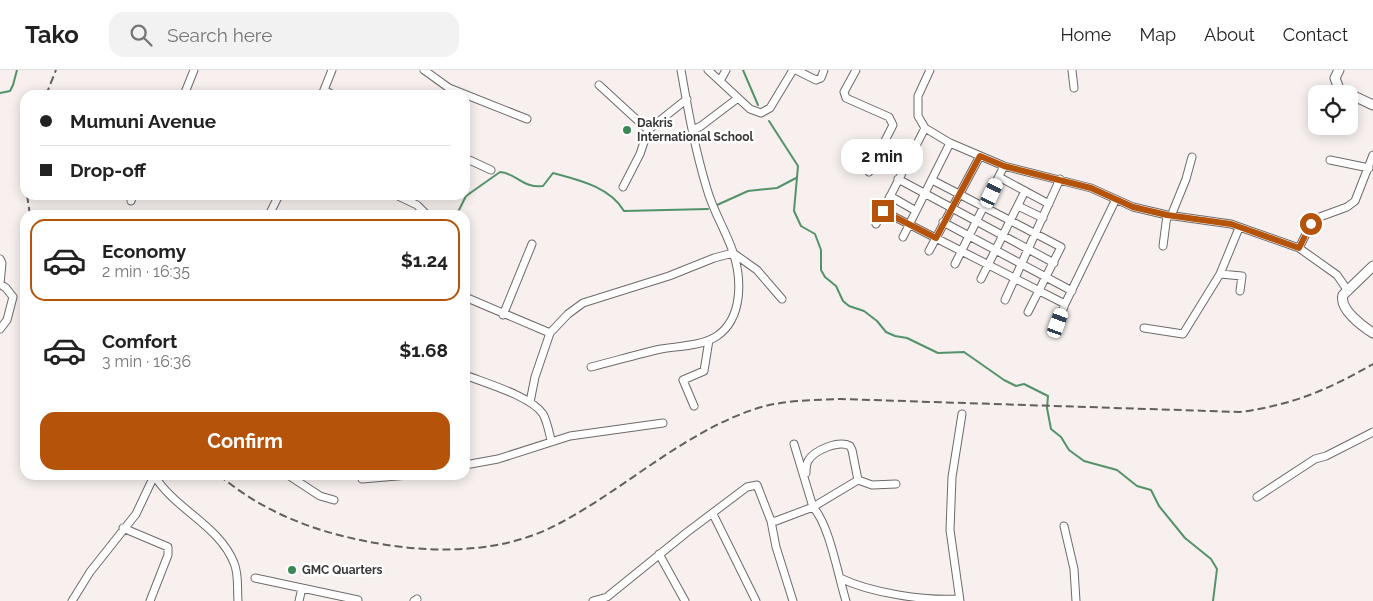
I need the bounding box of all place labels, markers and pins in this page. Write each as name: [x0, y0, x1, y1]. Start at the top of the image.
place label: Dakris International School: [637, 116, 753, 144]
marker: Dakris International School: [621, 124, 633, 136]
place label: GMC Quarters: [302, 563, 383, 577]
marker: GMC Quarters: [286, 564, 298, 576]

